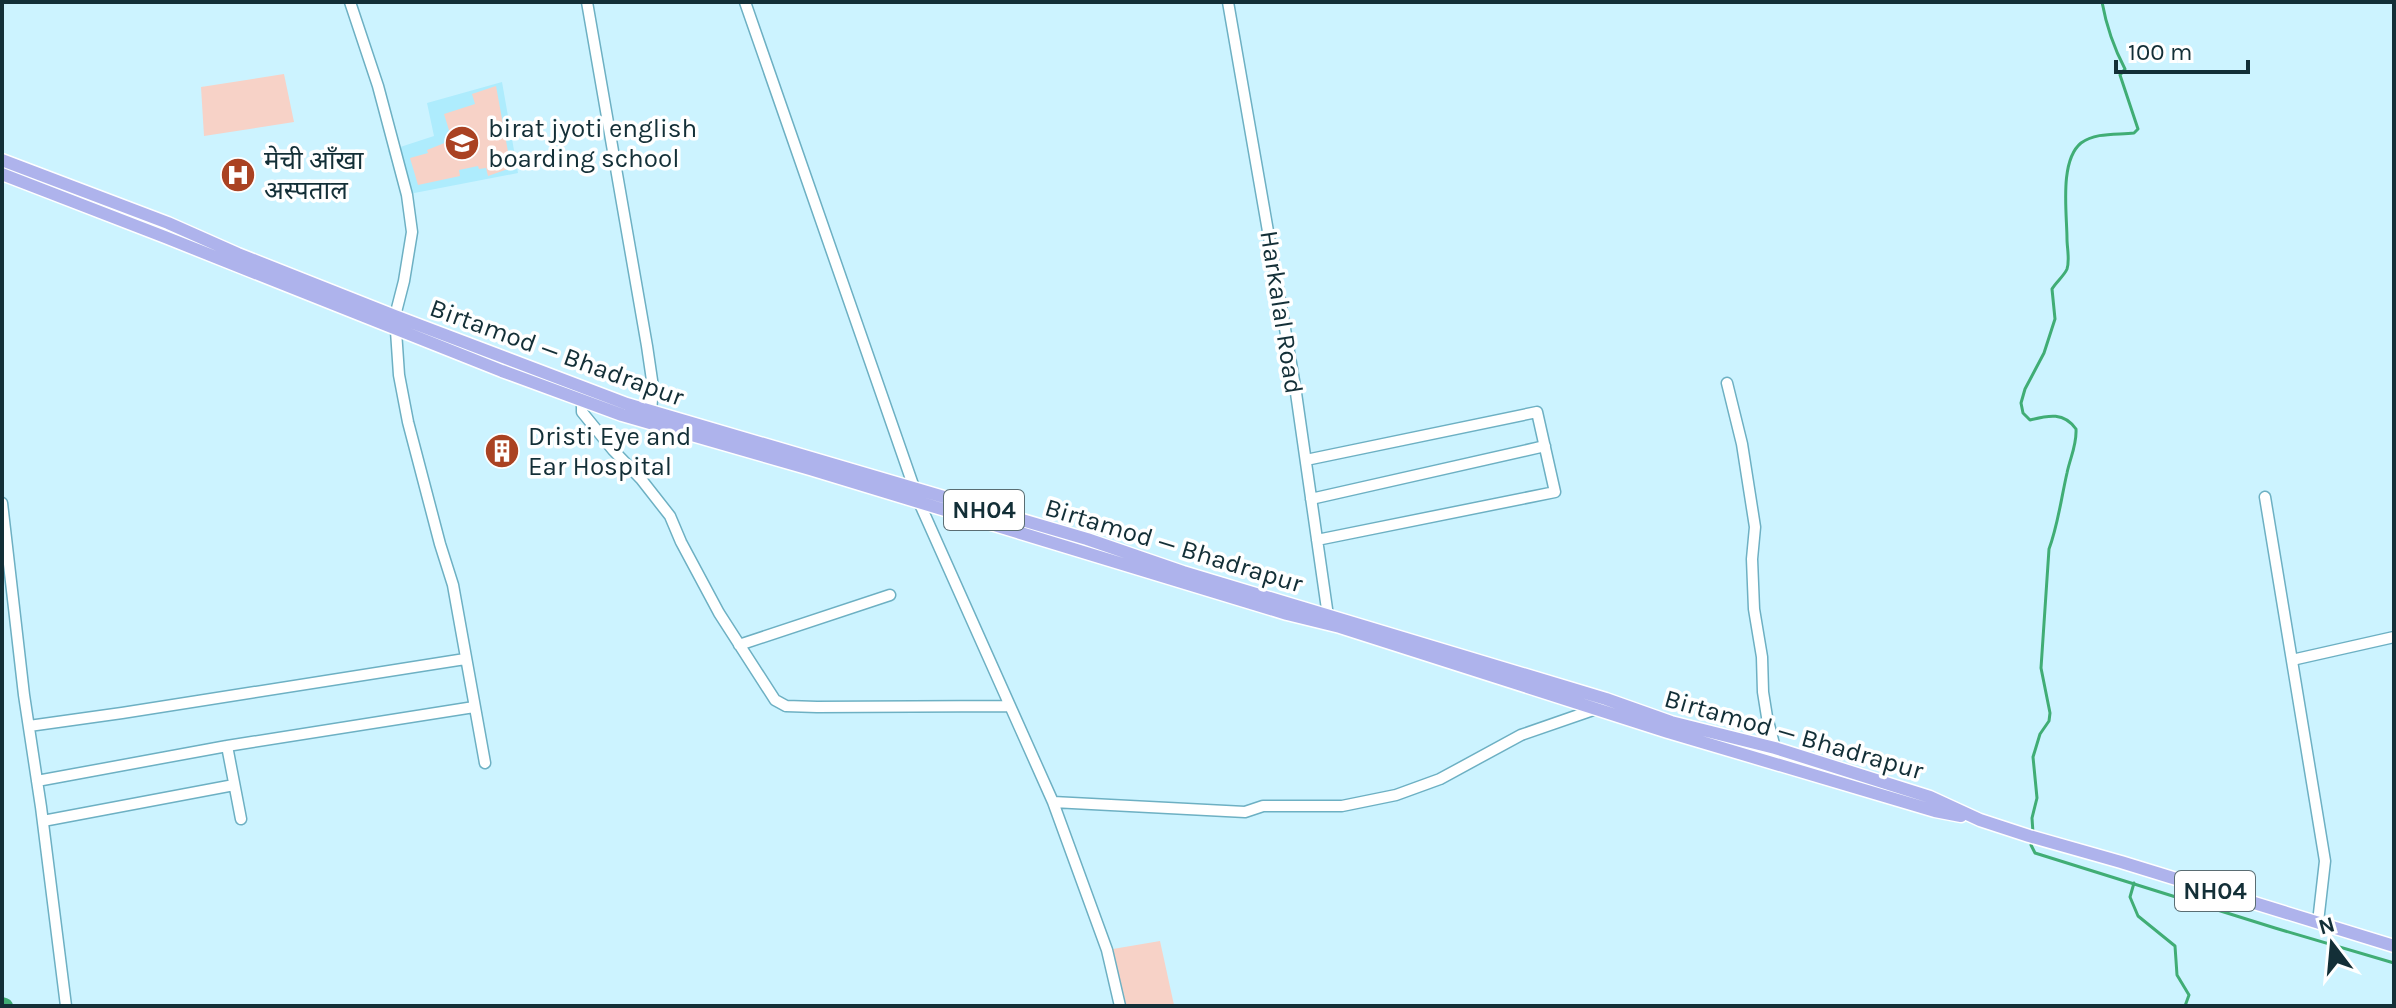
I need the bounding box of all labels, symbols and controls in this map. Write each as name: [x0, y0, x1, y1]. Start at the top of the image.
scale bar: [2116, 24, 2248, 74]
text: 100 m: [2128, 38, 2193, 66]
place label: birat jyoti english boarding school: [488, 113, 697, 174]
school or university icon: birat jyoti english boarding school: [443, 124, 481, 162]
place label: मेची आँखा अस्पताल: [264, 145, 365, 206]
hospital icon: मेची आँखा अस्पताल: [219, 156, 257, 194]
street label: Harkalal Road: [1253, 228, 1310, 396]
street label: Birtamod — Bhadrapur: [426, 292, 689, 413]
place label: Dristi Eye and Ear Hospital: [528, 421, 691, 482]
building icon: Dristi Eye and Ear Hospital: [483, 432, 521, 470]
road number: NH04: [944, 490, 1024, 530]
street label: Birtamod — Bhadrapur: [1041, 491, 1307, 600]
street label: Birtamod — Bhadrapur: [1661, 683, 1928, 786]
road number: NH04: [2175, 871, 2255, 911]
north arrow: [2292, 904, 2372, 984]
text: N: [2316, 911, 2338, 940]

